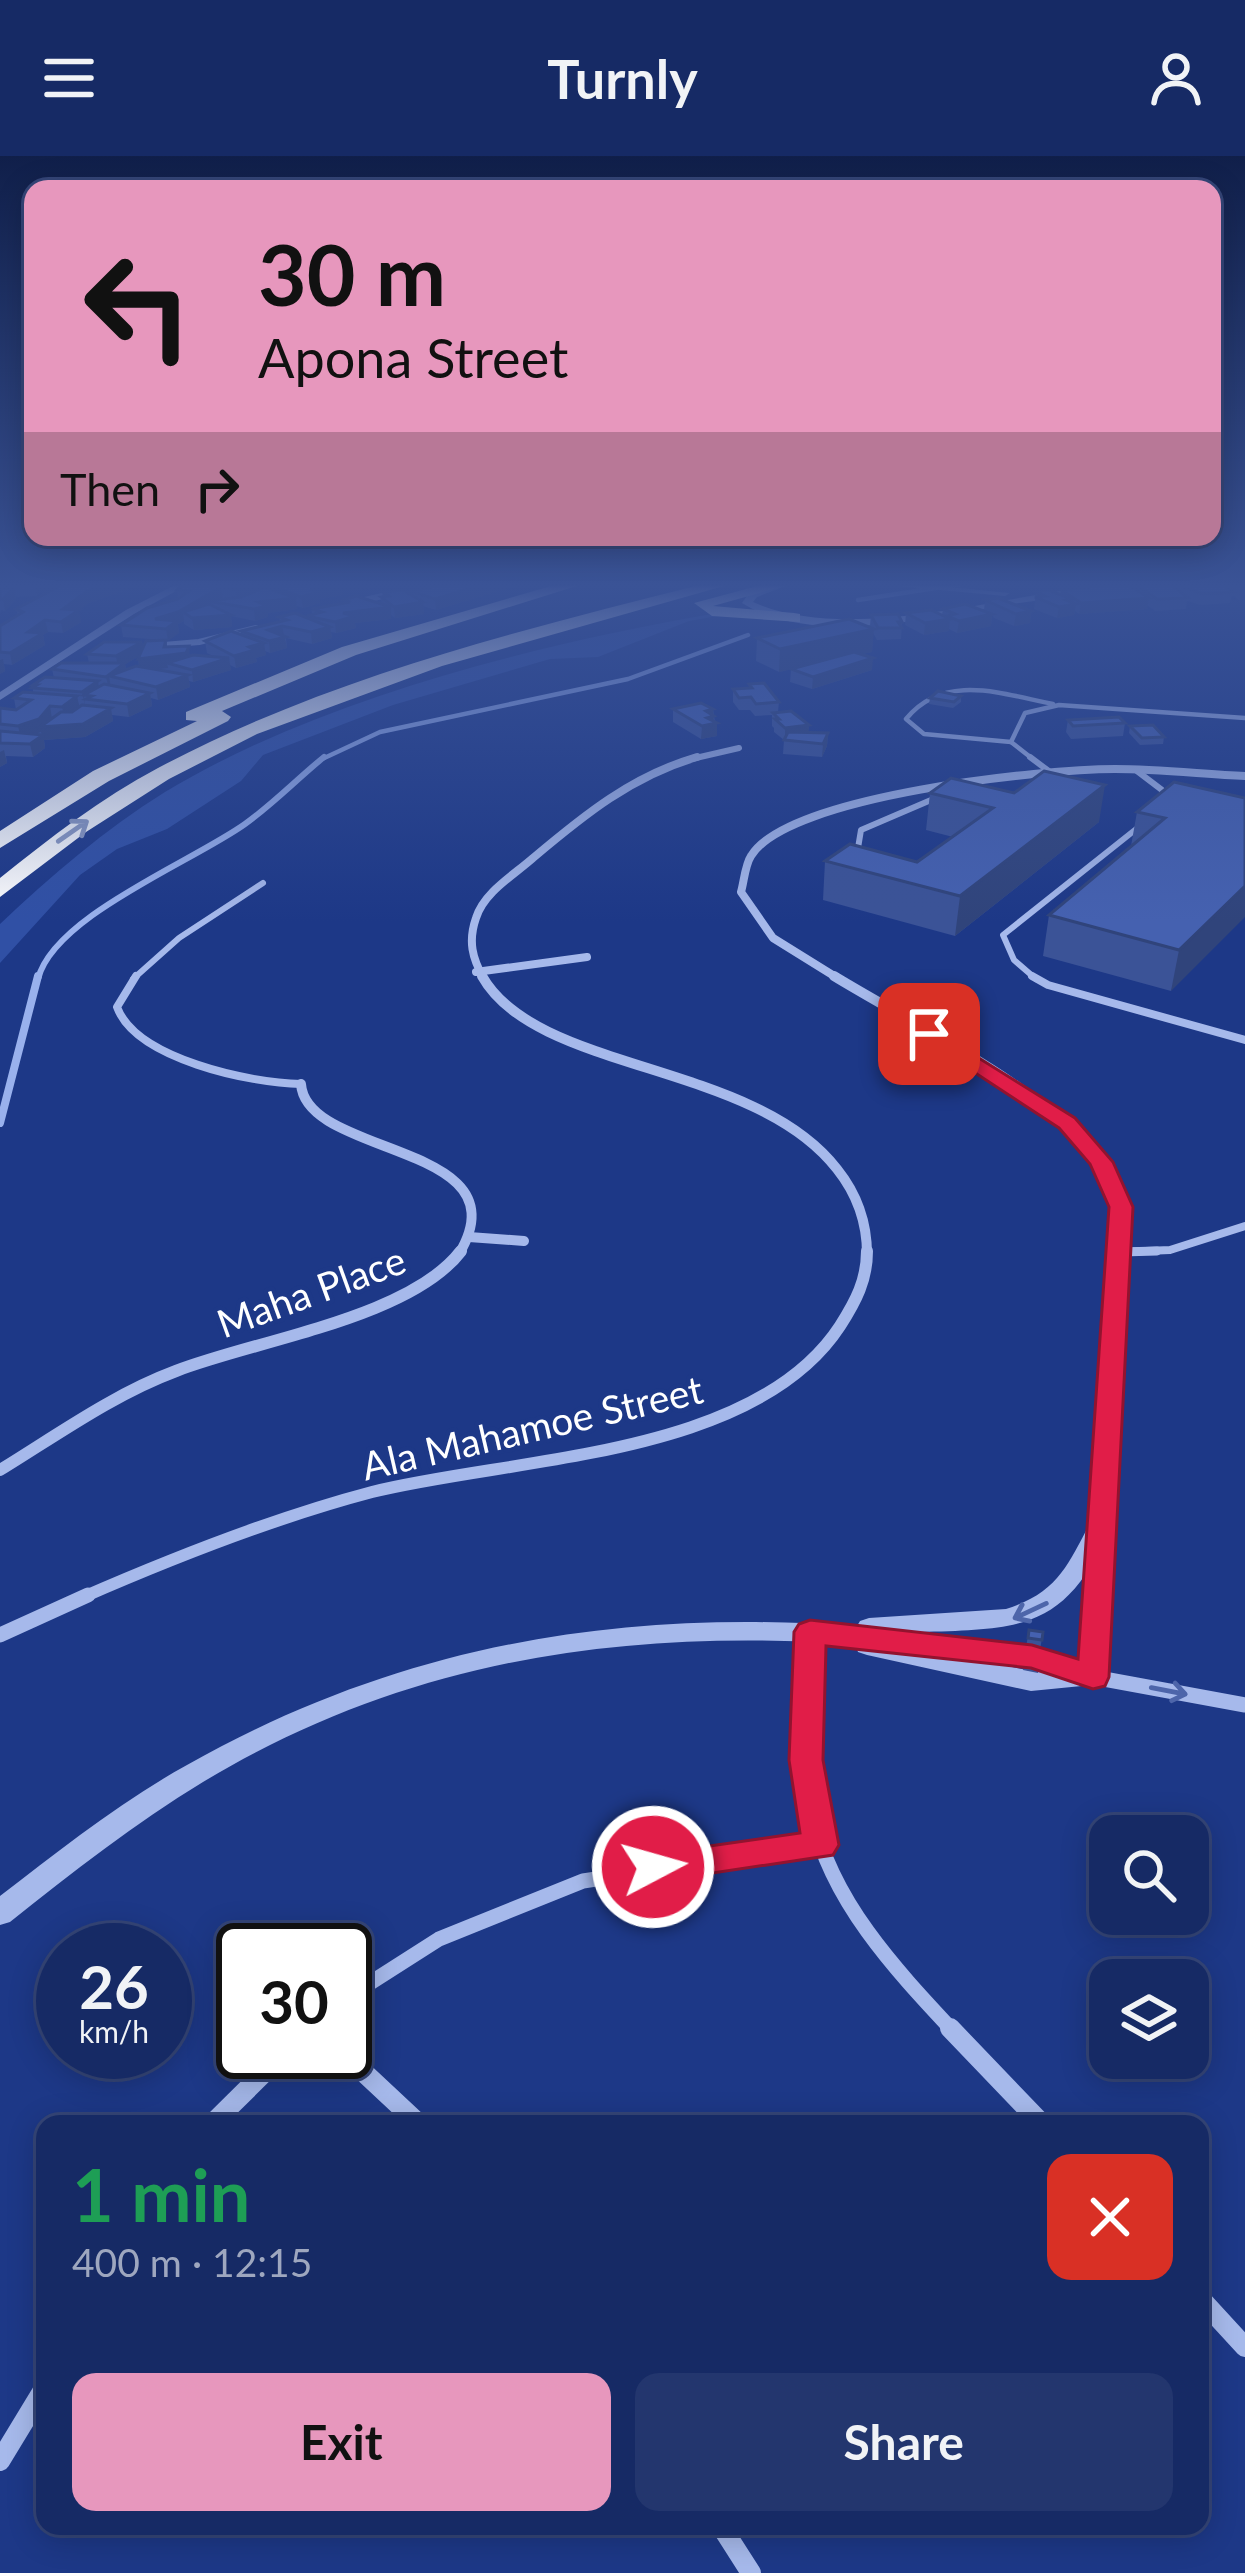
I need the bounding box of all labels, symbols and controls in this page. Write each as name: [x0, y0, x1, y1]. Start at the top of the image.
icon: menu: [36, 45, 102, 111]
icon: person: [1143, 45, 1209, 111]
text: Turnly: [547, 46, 698, 111]
text: 30 m: [258, 223, 446, 324]
icon: left: [60, 228, 216, 384]
text: Apona Street: [258, 325, 568, 390]
icon: right: [184, 456, 250, 522]
text: Then: [60, 462, 160, 516]
one-way arrow: [56, 819, 89, 845]
pin: [878, 983, 980, 1085]
icon: arrive: [896, 1001, 962, 1067]
street label: Maha Place: [211, 1236, 411, 1346]
street label: Ala Mahamoe Street: [357, 1365, 707, 1489]
one-way arrow: [1013, 1601, 1049, 1623]
one-way arrow: [1149, 1681, 1188, 1703]
position arrow: [590, 1804, 716, 1930]
map controls: [1089, 1815, 1209, 2079]
button: search: [1089, 1815, 1209, 1935]
speed limit sign: 30: [216, 1923, 372, 2079]
text: 26: [79, 1950, 149, 2022]
button: layers: [1089, 1959, 1209, 2079]
text: km/h: [79, 2013, 149, 2049]
text: 1 min: [72, 2151, 250, 2237]
button: close: [1047, 2154, 1173, 2280]
text: 400 m · 12:15: [72, 2239, 312, 2285]
button: Exit: [72, 2373, 611, 2511]
button: Share: [635, 2373, 1173, 2511]

